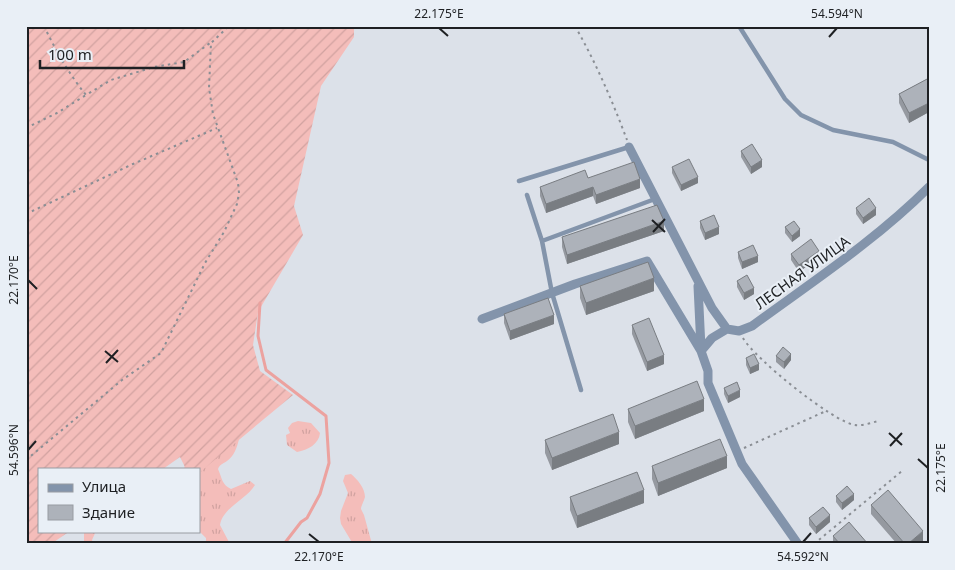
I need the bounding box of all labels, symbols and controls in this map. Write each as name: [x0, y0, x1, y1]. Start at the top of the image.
text: 22.175°E: [414, 5, 464, 22]
text: 54.594°N: [811, 5, 863, 22]
scale bar: [40, 38, 184, 70]
text: 100 m: [48, 44, 92, 64]
street label: ЛЕСНАЯ УЛИЦА: [750, 230, 854, 313]
text: 22.170°E: [5, 255, 22, 305]
text: 54.596°N: [5, 424, 22, 476]
text: 22.175°E: [932, 443, 949, 493]
legend: [38, 468, 200, 532]
text: Улица: [82, 476, 126, 496]
text: Здание: [82, 502, 135, 522]
text: 22.170°E: [294, 548, 344, 565]
text: 54.592°N: [777, 548, 829, 565]

